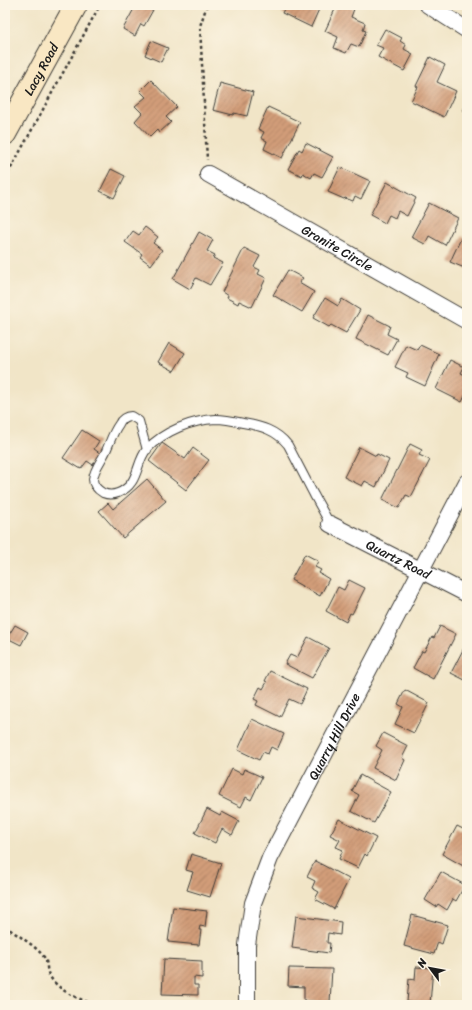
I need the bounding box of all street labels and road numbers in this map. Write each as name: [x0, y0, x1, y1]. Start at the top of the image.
street label: Lacy Road: [17, 38, 65, 100]
street label: Granite Circle: [297, 218, 378, 277]
street label: Quartz Road: [362, 533, 436, 586]
street label: Quarry Hill Drive: [301, 688, 366, 784]

